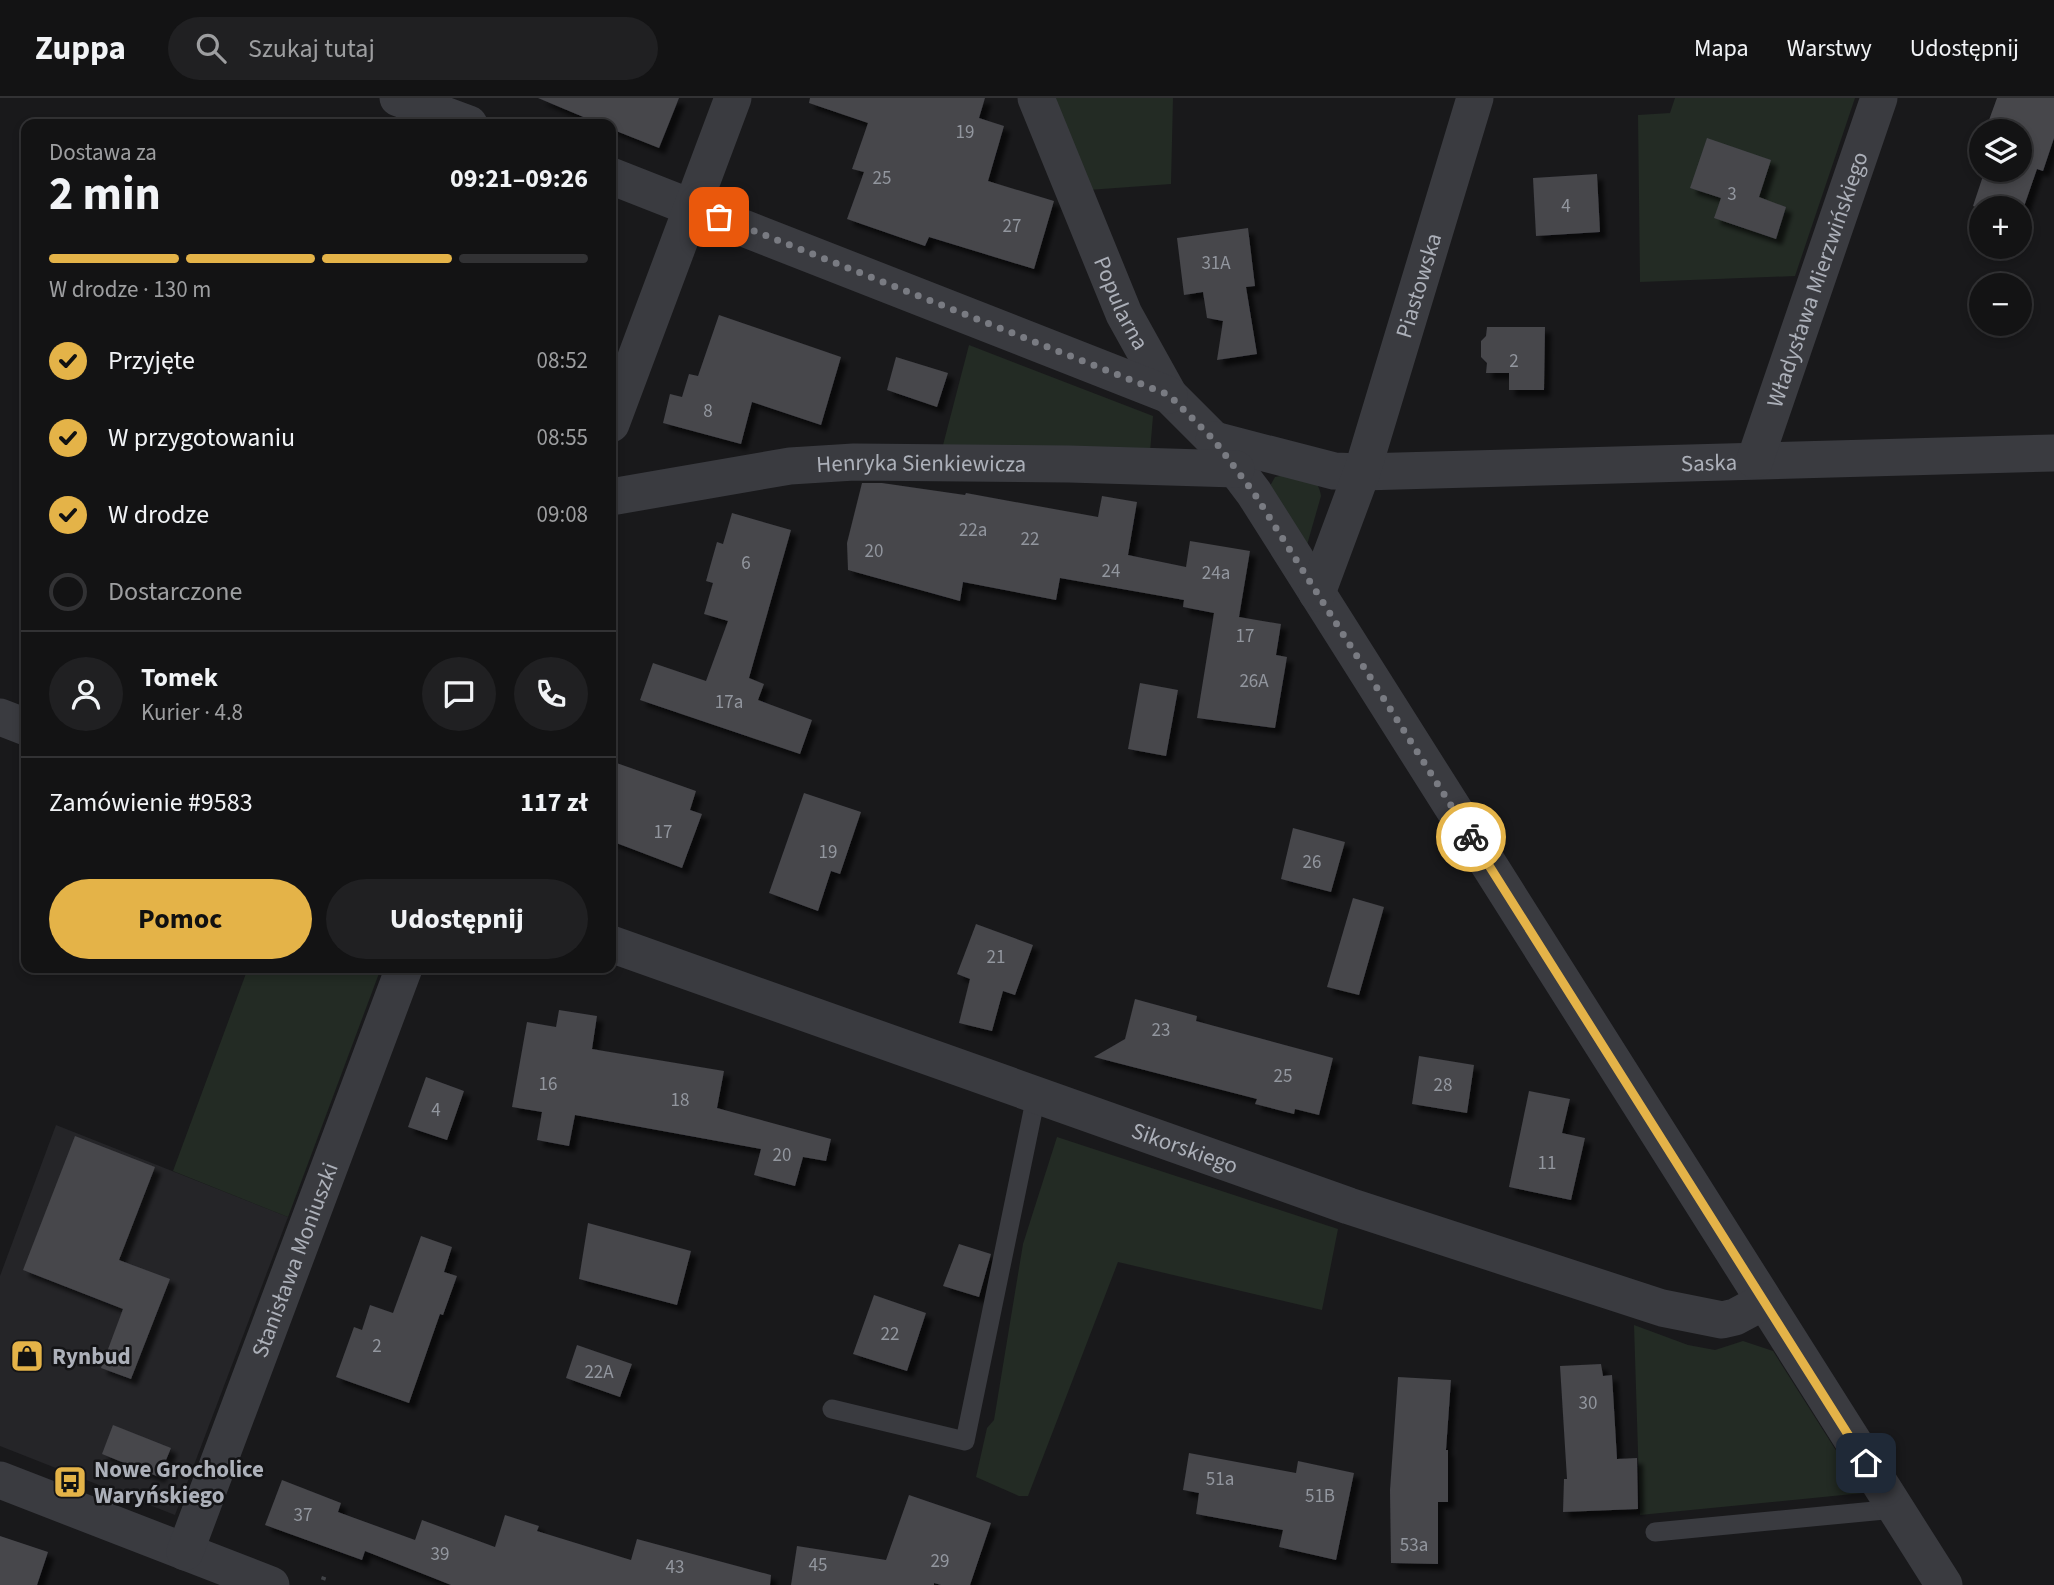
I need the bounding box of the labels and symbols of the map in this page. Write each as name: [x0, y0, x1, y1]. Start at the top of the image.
house number: 19: [956, 119, 974, 146]
street label: Władysława Mierzwińskiego: [1758, 147, 1877, 412]
house number: 25: [873, 165, 891, 192]
house number: 3: [1727, 181, 1737, 208]
pin: [689, 187, 749, 247]
house number: 4: [1561, 193, 1571, 220]
house number: 27: [1003, 213, 1021, 240]
street label: Piastowska: [1387, 229, 1450, 342]
house number: 31A: [1201, 250, 1231, 277]
street label: Popularna: [1085, 251, 1157, 356]
house number: 2: [1509, 348, 1519, 375]
house number: 8: [703, 398, 713, 425]
street label: Henryka Sienkiewicza: [815, 446, 1026, 481]
street label: Saska: [1680, 446, 1738, 480]
house number: 22a: [959, 517, 987, 544]
house number: 22: [1021, 526, 1039, 553]
house number: 20: [865, 538, 883, 565]
house number: 6: [741, 550, 751, 577]
house number: 24: [1102, 558, 1120, 585]
house number: 24a: [1202, 560, 1230, 587]
house number: 17: [1236, 623, 1254, 650]
house number: 26A: [1239, 668, 1269, 695]
house number: 17a: [715, 689, 743, 716]
courier: [1436, 802, 1506, 872]
house number: 17: [654, 819, 672, 846]
house number: 19: [819, 839, 837, 866]
house number: 26: [1303, 849, 1321, 876]
house number: 21: [987, 944, 1005, 971]
house number: 23: [1152, 1017, 1170, 1044]
house number: 25: [1274, 1063, 1292, 1090]
house number: 16: [539, 1071, 557, 1098]
house number: 28: [1434, 1072, 1452, 1099]
house number: 18: [671, 1087, 689, 1114]
house number: 4: [431, 1097, 441, 1124]
street label: Sikorskiego: [1127, 1114, 1243, 1182]
house number: 20: [773, 1142, 791, 1169]
house number: 11: [1538, 1150, 1556, 1177]
street label: Stanisława Moniuszki: [243, 1158, 347, 1362]
house number: 22: [881, 1321, 899, 1348]
house number: 2: [372, 1333, 382, 1360]
shop icon: Rynbud: [8, 1337, 46, 1375]
place label: Rynbud: [52, 1340, 131, 1373]
house number: 22A: [584, 1359, 614, 1386]
house number: 30: [1579, 1390, 1597, 1417]
pin: [1836, 1433, 1896, 1493]
place label: Nowe Grocholice Waryńskiego: [94, 1453, 264, 1512]
bus stop icon: Nowe Grocholice Waryńskiego: [51, 1463, 89, 1501]
house number: 51a: [1206, 1466, 1234, 1493]
house number: 51B: [1305, 1483, 1335, 1510]
house number: 37: [294, 1502, 312, 1529]
house number: 53a: [1400, 1532, 1428, 1559]
house number: 39: [431, 1541, 449, 1568]
house number: 29: [931, 1548, 949, 1575]
house number: 45: [809, 1552, 827, 1579]
house number: 43: [666, 1554, 684, 1581]

